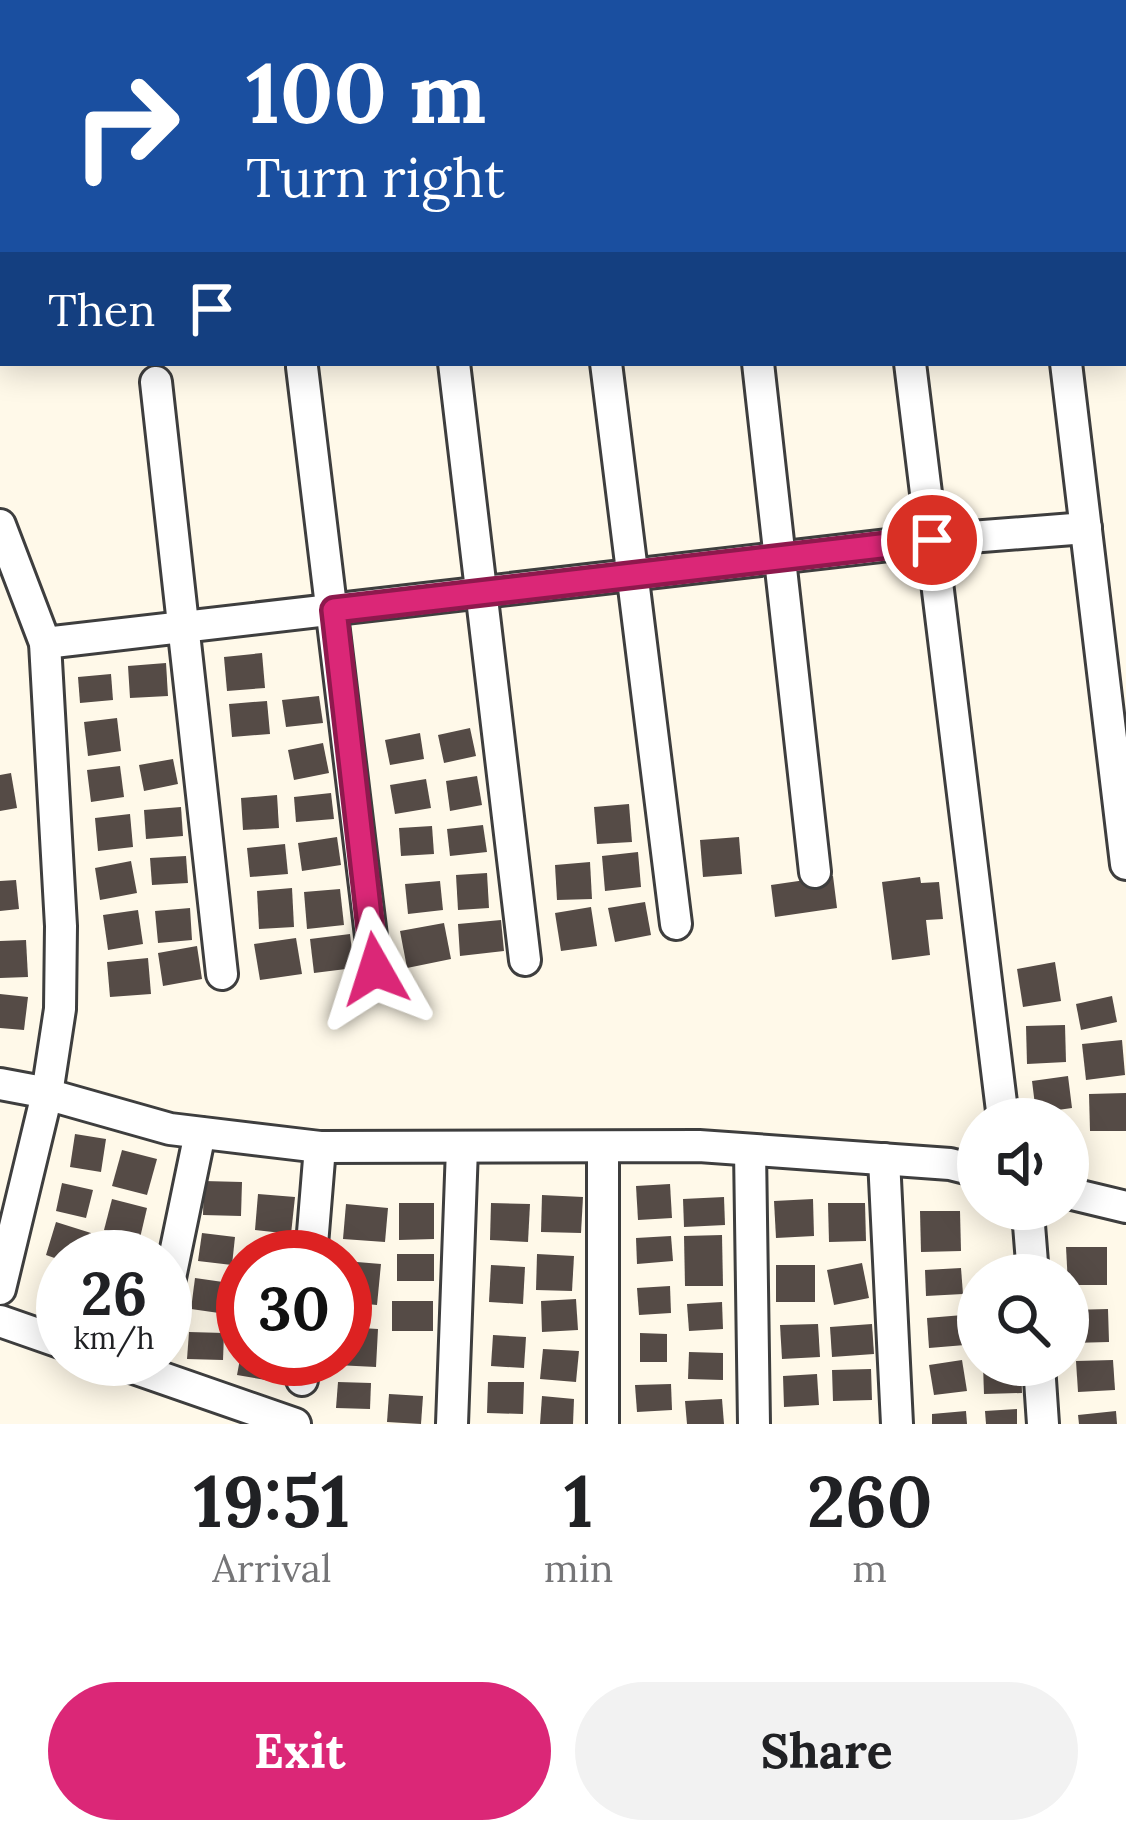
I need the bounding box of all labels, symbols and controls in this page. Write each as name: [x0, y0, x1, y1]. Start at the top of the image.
text: 100 m: [246, 38, 486, 146]
icon: right: [48, 48, 204, 204]
text: Turn right: [246, 143, 505, 212]
icon: arrive: [179, 276, 245, 342]
text: Then: [48, 281, 155, 338]
pin: [881, 489, 983, 591]
icon: arrive: [899, 507, 965, 573]
position arrow: [312, 906, 438, 1032]
map controls: [957, 1098, 1089, 1386]
button: sound: [957, 1098, 1089, 1230]
speed limit sign: 30: [216, 1230, 372, 1386]
button: search: [957, 1254, 1089, 1386]
text: 26: [81, 1255, 147, 1331]
text: km/h: [73, 1319, 155, 1357]
text: 19:51: [194, 1455, 350, 1547]
text: 1: [564, 1455, 593, 1547]
text: 260: [807, 1455, 932, 1547]
text: Arrival: [212, 1543, 332, 1593]
text: min: [544, 1543, 613, 1593]
text: m: [852, 1543, 887, 1593]
button: Exit: [48, 1682, 551, 1820]
button: Share: [575, 1682, 1078, 1820]

